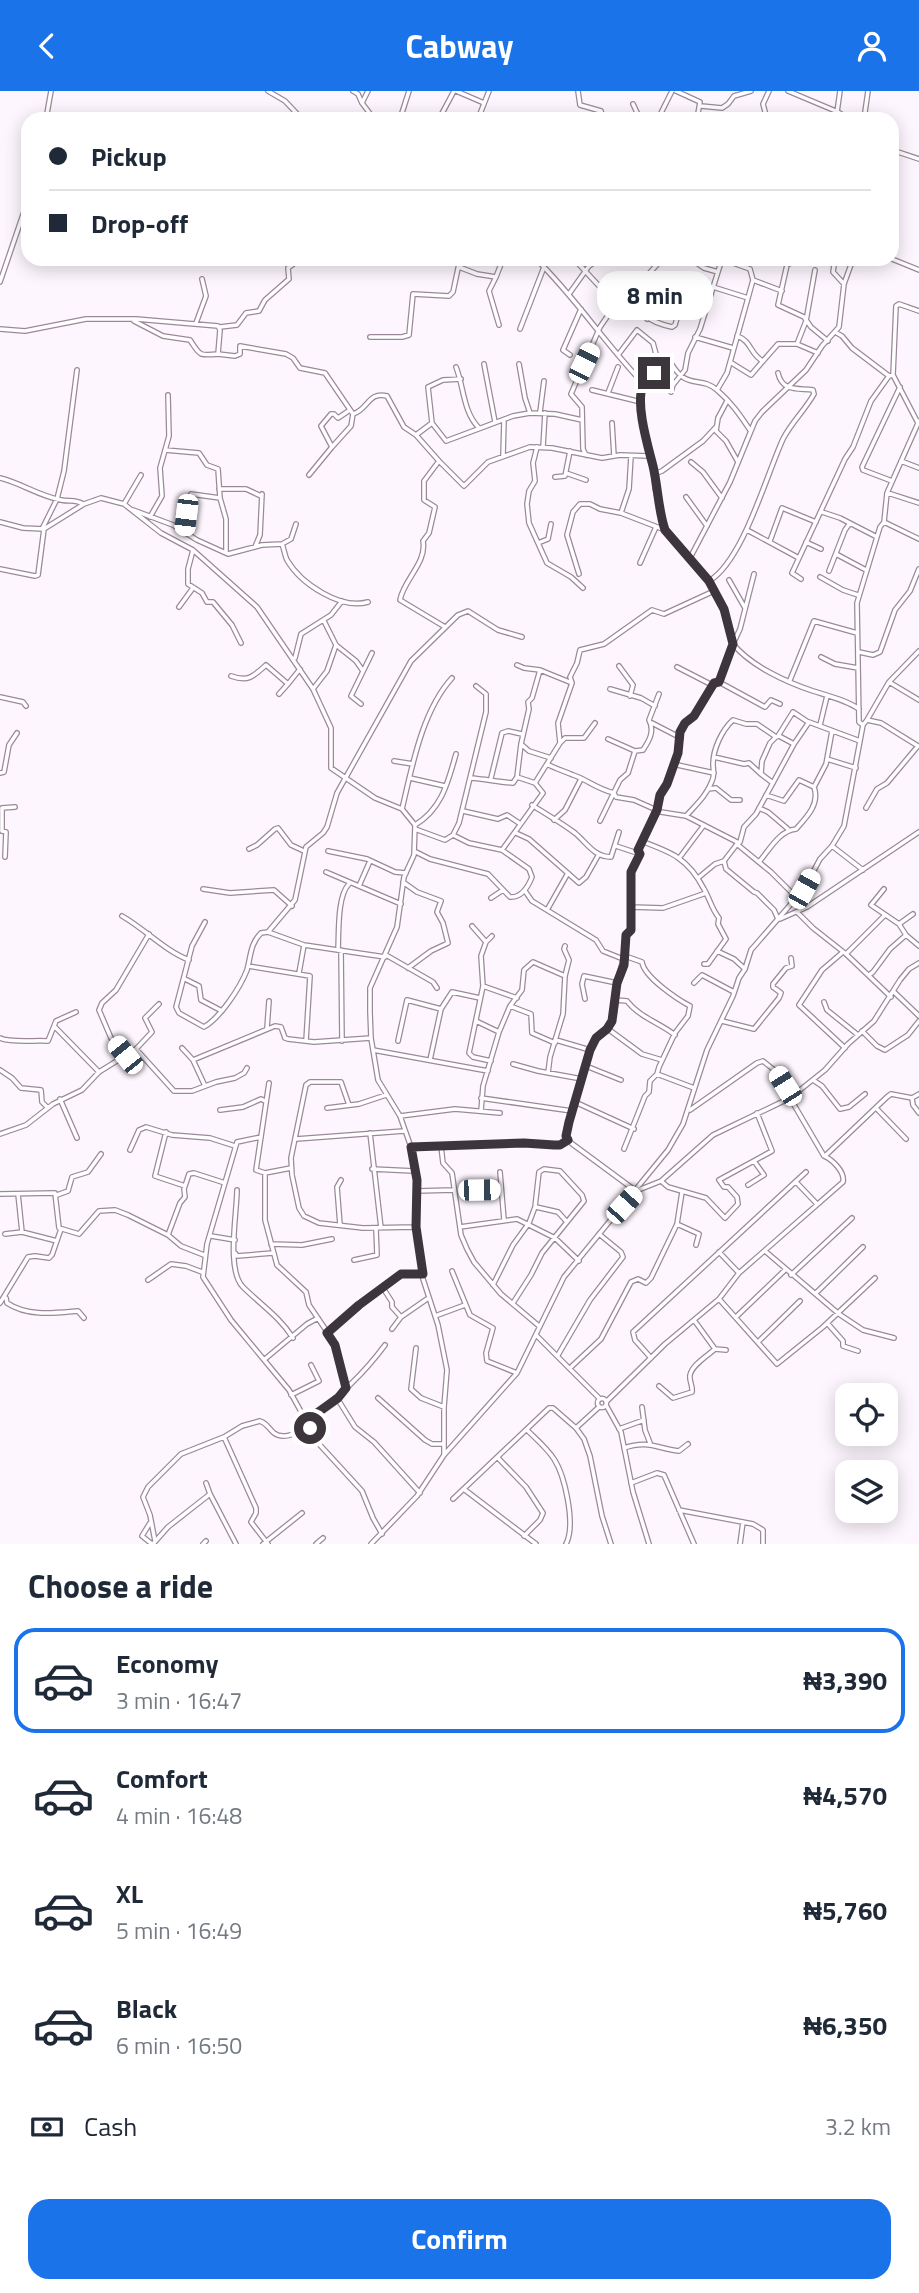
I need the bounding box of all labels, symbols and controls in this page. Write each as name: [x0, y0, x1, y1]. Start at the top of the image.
text: Cabway: [406, 22, 513, 70]
icon: back: [28, 27, 66, 65]
icon: person: [853, 27, 891, 65]
text: Pickup: [91, 137, 167, 176]
text: Drop-off: [91, 204, 188, 243]
callout: 8 min: [596, 271, 712, 321]
text: 8 min: [627, 278, 683, 313]
car: [566, 340, 603, 386]
route end: [638, 357, 670, 389]
car: [174, 493, 199, 537]
car: [785, 866, 824, 912]
car: [104, 1032, 147, 1078]
car: [765, 1063, 806, 1109]
car: [458, 1179, 501, 1201]
car: [603, 1182, 646, 1228]
map controls: [835, 1383, 898, 1523]
button: locate: [835, 1383, 898, 1446]
route start: [294, 1412, 326, 1444]
button: layers: [835, 1460, 898, 1523]
text: Choose a ride: [28, 1562, 213, 1610]
text: Economy: [116, 1644, 218, 1683]
icon: car: [32, 1649, 95, 1712]
text: ₦3,390: [803, 1661, 887, 1700]
text: 3 min · 16:47: [116, 1683, 242, 1718]
text: Comfort: [116, 1759, 208, 1798]
icon: car: [32, 1764, 95, 1827]
text: ₦4,570: [803, 1776, 887, 1815]
text: 4 min · 16:48: [116, 1798, 242, 1833]
text: XL: [116, 1874, 143, 1913]
icon: car: [32, 1879, 95, 1942]
text: ₦5,760: [803, 1891, 887, 1930]
text: 5 min · 16:49: [116, 1913, 242, 1948]
text: Black: [116, 1989, 177, 2028]
icon: car: [32, 1994, 95, 2057]
text: ₦6,350: [803, 2006, 887, 2045]
text: 6 min · 16:50: [116, 2028, 242, 2063]
text: Cash: [84, 2107, 137, 2146]
icon: cash: [28, 2108, 66, 2146]
text: 3.2 km: [825, 2109, 891, 2144]
button: Confirm: [28, 2199, 891, 2279]

